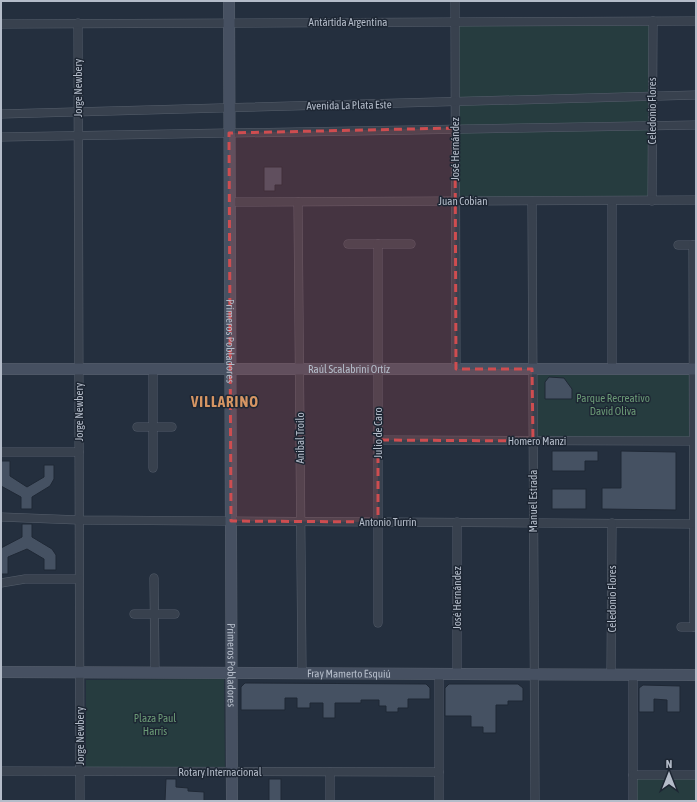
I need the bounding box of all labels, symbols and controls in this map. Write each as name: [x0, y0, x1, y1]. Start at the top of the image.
street label: Antártida Argentina: [309, 16, 387, 28]
street label: Jorge Newbery: [72, 58, 84, 117]
street label: Celedonio Flores: [646, 77, 658, 145]
street label: Avenida La Plata Este: [306, 98, 392, 112]
street label: José Hernández: [449, 117, 461, 181]
street label: Juan Cobian: [438, 195, 488, 207]
street label: Primeros Pobladores: [224, 299, 236, 383]
street label: Raúl Scalabrini Ortíz: [308, 363, 390, 375]
street label: Jorge Newbery: [73, 382, 85, 441]
park label: Parque Recreativo David Oliva: [576, 392, 650, 417]
district label: VILLARINO: [190, 393, 259, 410]
street label: Julio de Caro: [372, 407, 384, 459]
street label: Anibal Troilo: [294, 412, 306, 464]
street label: Homero Manzi: [508, 435, 566, 447]
street label: Manuel Estrada: [527, 470, 539, 532]
street label: Antonio Turrín: [359, 516, 417, 528]
street label: Celedonio Flores: [606, 565, 618, 633]
street label: José Hernández: [451, 566, 463, 630]
street label: Primeros Pobladores: [225, 623, 238, 707]
street label: Fray Mamerto Esquiú: [307, 667, 391, 680]
street label: Jorge Newbery: [74, 706, 86, 765]
park label: Plaza Paul Harris: [134, 712, 176, 737]
north arrow: [649, 754, 689, 794]
text: N: [666, 758, 672, 770]
street label: Rotary Internacional: [178, 766, 262, 778]

